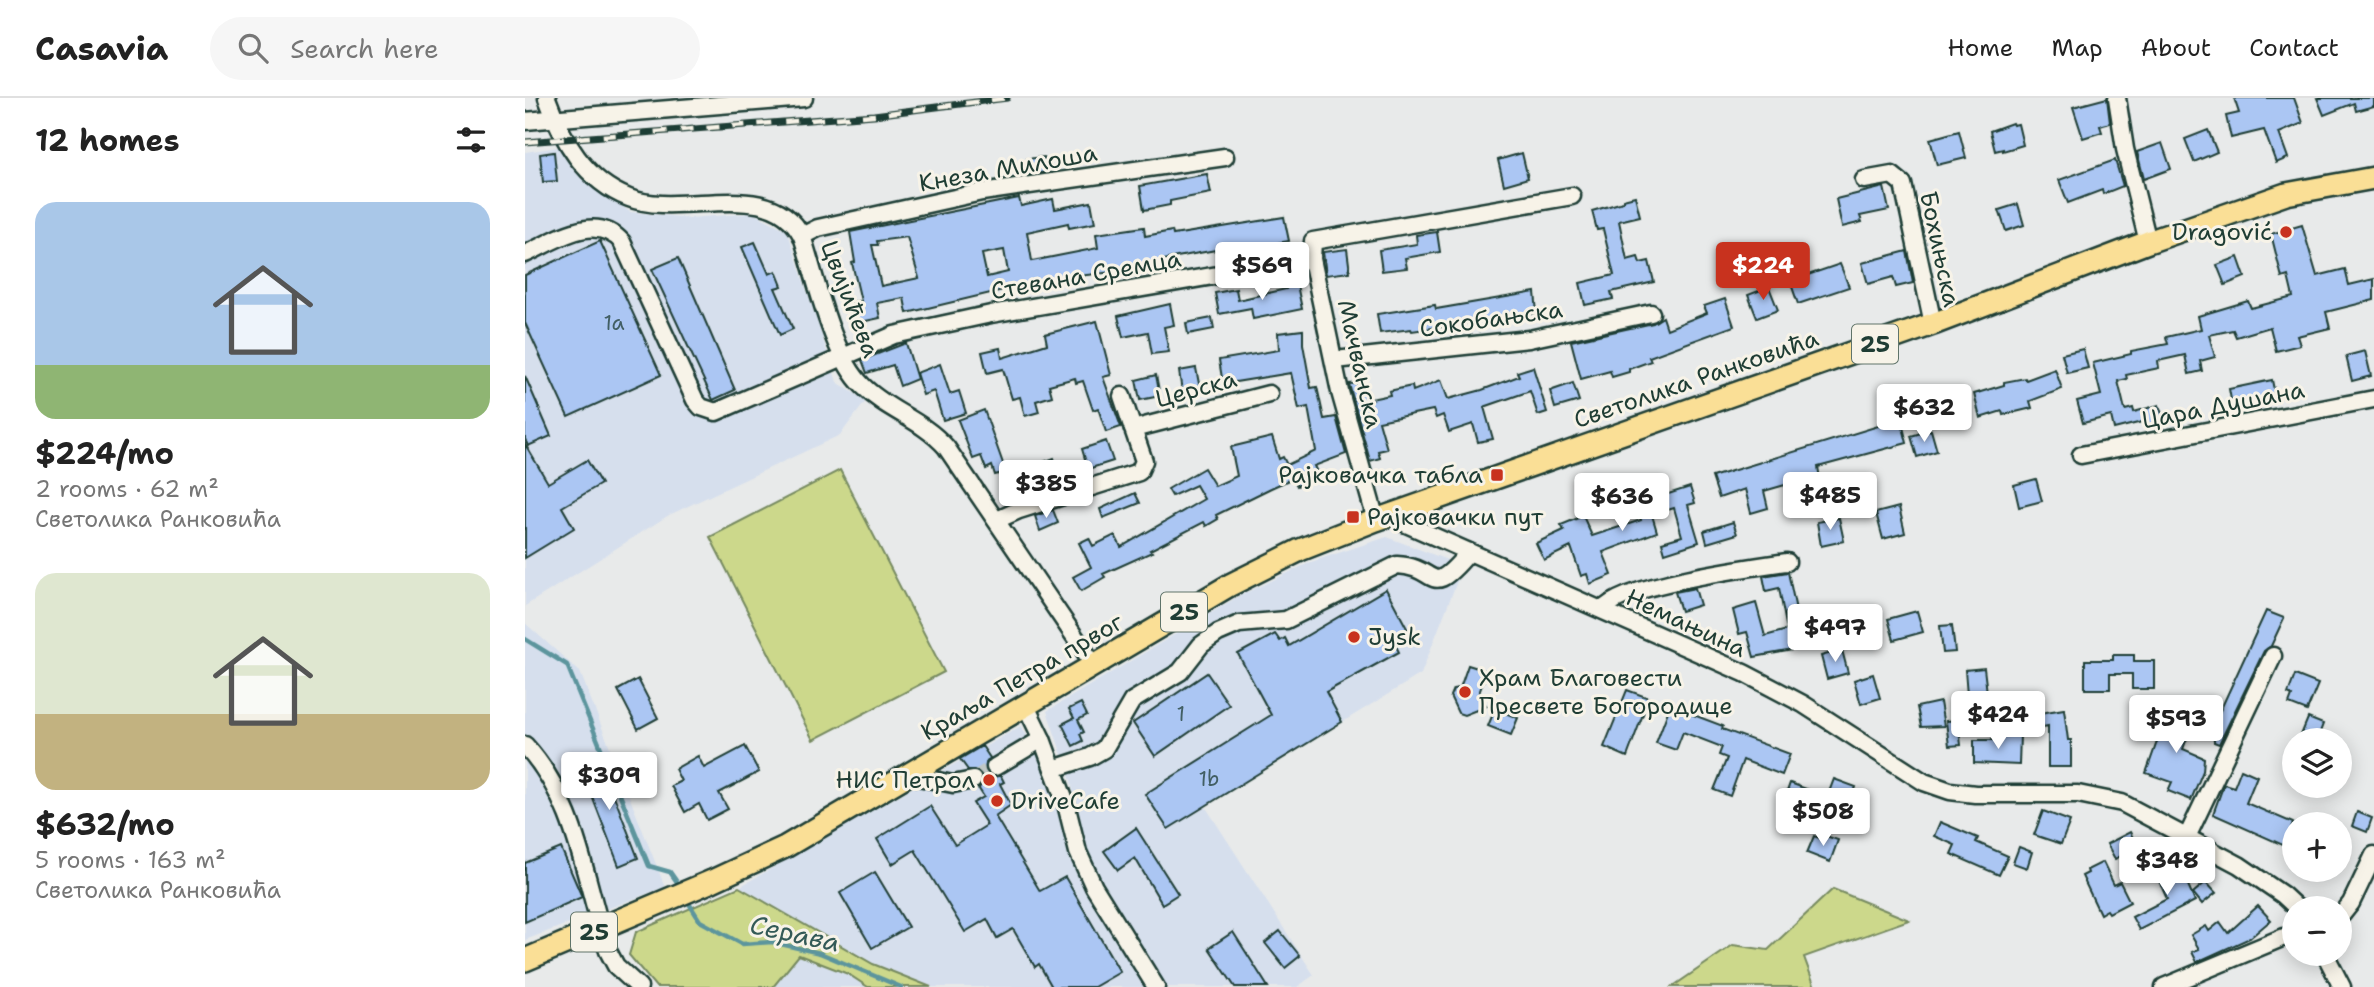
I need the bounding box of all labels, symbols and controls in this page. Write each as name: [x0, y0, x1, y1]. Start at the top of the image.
search box: [210, 17, 700, 80]
text: Casavia: [35, 26, 168, 71]
icon: search: [234, 29, 272, 67]
text: Search here: [290, 31, 439, 66]
text: Home: [1947, 32, 2013, 64]
text: Map: [2051, 32, 2103, 64]
text: About: [2141, 32, 2211, 64]
text: Contact: [2249, 32, 2339, 64]
text: 12 homes: [35, 120, 179, 161]
icon: filters: [452, 121, 490, 159]
street label: Кнеза Милоша: [916, 137, 1100, 199]
street label: Бохињска: [1912, 188, 1968, 310]
place label: Dragović: [2172, 216, 2272, 248]
marker: Dragović: [2278, 224, 2294, 240]
street label: Цвијићева: [813, 236, 887, 362]
pin: $569: [1221, 242, 1303, 302]
pin: $224: [1722, 242, 1804, 302]
street label: Стевана Сремца: [988, 243, 1184, 307]
icon: home: [200, 247, 326, 373]
text: $569: [1231, 250, 1293, 280]
text: $224: [1732, 250, 1794, 280]
street label: Сокобањска: [1417, 293, 1565, 345]
street label: Мачванска: [1330, 296, 1390, 432]
house number: 1a: [603, 309, 625, 337]
street label: Светолика Ранковића: [1569, 322, 1823, 436]
road number: 25: [1852, 325, 1898, 364]
street label: Церска: [1152, 363, 1240, 415]
street label: Цара Душана: [2139, 374, 2307, 436]
pin: $632: [1883, 384, 1965, 444]
text: $632: [1893, 392, 1955, 422]
text: $224/mo: [35, 433, 174, 474]
place label: Рајковачка табла: [1278, 459, 1483, 491]
pin: $385: [1005, 460, 1087, 520]
marker: Рајковачка табла: [1489, 467, 1505, 483]
text: $385: [1015, 468, 1077, 498]
pin: $485: [1789, 472, 1871, 532]
text: 2 rooms · 62 m²: [35, 474, 219, 504]
pin: $636: [1581, 474, 1663, 533]
text: $485: [1799, 480, 1861, 510]
text: $636: [1590, 481, 1654, 511]
place label: Рајковачки пут: [1367, 501, 1544, 533]
text: Светолика Ранковића: [35, 504, 281, 534]
marker: Рајковачки пут: [1345, 509, 1361, 525]
street label: Немањина: [1621, 581, 1751, 665]
road number: 25: [1161, 592, 1207, 632]
pin: $497: [1794, 604, 1876, 664]
street label: Краља Петра првог: [915, 606, 1129, 748]
text: $497: [1804, 612, 1866, 642]
icon: home: [200, 618, 326, 744]
place label: Jysk: [1368, 621, 1421, 653]
marker: Jysk: [1346, 629, 1362, 645]
place label: Храм Благовести Пресвете Богородице: [1479, 662, 1733, 722]
marker: Храм Благовести Пресвете Богородице: [1457, 684, 1473, 700]
pin: $424: [1957, 692, 2039, 751]
pin: $593: [2135, 696, 2217, 755]
text: $424: [1967, 699, 2029, 729]
house number: 1: [1177, 700, 1185, 728]
text: $593: [2145, 703, 2207, 733]
map controls: [2282, 728, 2352, 966]
button: layers: [2282, 728, 2352, 798]
pin: $309: [568, 752, 650, 812]
text: $309: [577, 760, 641, 790]
place label: НИС Петрол: [835, 764, 975, 796]
house number: 1b: [1199, 765, 1219, 793]
marker: НИС Петрол: [981, 772, 997, 788]
place label: DriveCafe: [1011, 785, 1120, 817]
pin: $508: [1782, 788, 1864, 848]
marker: DriveCafe: [989, 793, 1005, 809]
text: $508: [1792, 796, 1854, 826]
text: $632/mo: [35, 804, 175, 845]
button: +: [2282, 812, 2352, 882]
pin: $348: [2126, 838, 2208, 897]
text: 5 rooms · 163 m²: [35, 845, 226, 875]
text: $348: [2135, 845, 2199, 875]
text: Светолика Ранковића: [35, 875, 281, 905]
button: −: [2282, 896, 2352, 966]
water label: Серава: [747, 906, 843, 960]
road number: 25: [571, 912, 617, 952]

